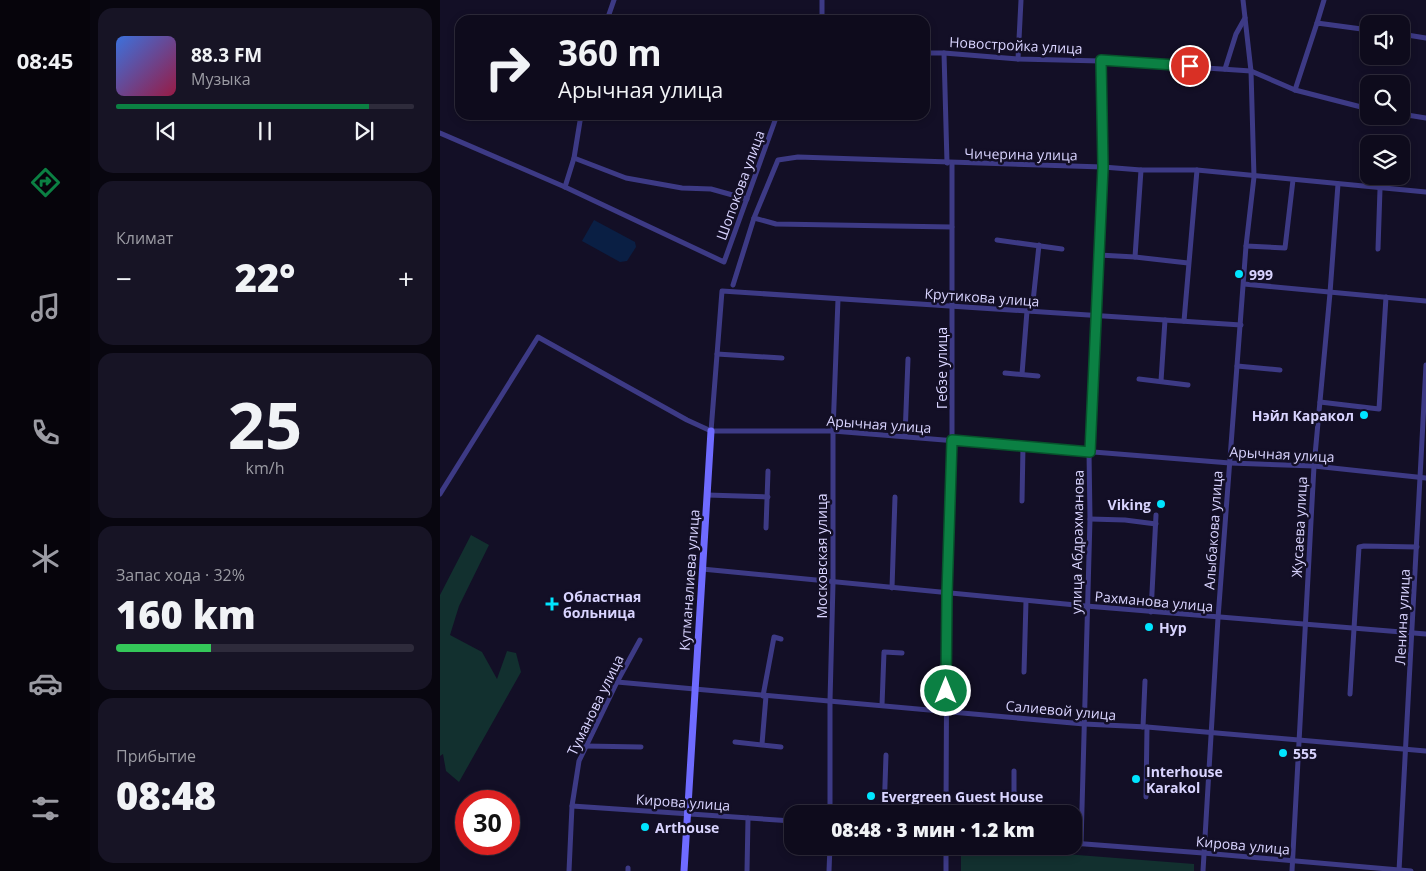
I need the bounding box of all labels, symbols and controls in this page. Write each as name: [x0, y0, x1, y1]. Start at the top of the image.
map controls: [1360, 15, 1410, 185]
button: sound: [1360, 15, 1410, 65]
text: 360 m: [558, 29, 662, 76]
street label: Новостройка улица: [949, 32, 1083, 58]
icon: right: [475, 35, 540, 100]
text: 88.3 FM: [191, 42, 262, 68]
text: 08:45: [17, 45, 73, 75]
pin: [1169, 45, 1211, 87]
icon: arrive: [1176, 52, 1204, 80]
text: Музыка: [191, 68, 251, 90]
text: Арычная улица: [558, 74, 723, 104]
button: search: [1360, 75, 1410, 125]
icon: previous: [152, 117, 180, 145]
icon: pause: [251, 117, 279, 145]
icon: next: [350, 117, 378, 145]
street label: Шопокова улица: [711, 127, 769, 243]
button: layers: [1360, 135, 1410, 185]
street label: Чичерина улица: [964, 144, 1078, 164]
icon: directions: [28, 165, 63, 200]
text: Климат: [116, 227, 173, 249]
text: 22°: [235, 251, 295, 303]
text: −: [116, 259, 132, 297]
text: +: [398, 259, 414, 297]
place label: 999: [1249, 265, 1273, 284]
marker: 999: [1233, 268, 1245, 280]
street label: Крутикова улица: [924, 284, 1040, 310]
icon: music: [28, 290, 63, 325]
street label: Гебзе улица: [932, 327, 951, 409]
text: 25: [228, 380, 302, 468]
place label: Нэйл Каракол: [1252, 406, 1354, 425]
marker: Нэйл Каракол: [1358, 409, 1370, 421]
street label: Арычная улица: [826, 411, 932, 437]
icon: phone: [28, 415, 63, 450]
street label: Арычная улица: [1229, 442, 1335, 466]
text: km/h: [246, 457, 284, 479]
street label: улица Абдрахманова: [1066, 470, 1088, 614]
street label: Алыбакова улица: [1199, 470, 1227, 590]
street label: Жусаева улица: [1287, 476, 1311, 578]
street label: Московская улица: [812, 494, 831, 619]
place label: Viking: [1108, 495, 1151, 514]
marker: Viking: [1155, 498, 1167, 510]
street label: Кутманалиева улица: [675, 509, 703, 651]
icon: climate: [28, 541, 63, 576]
text: Запас хода · 32%: [116, 564, 245, 586]
street label: Ленина улица: [1390, 568, 1414, 666]
street label: Рахманова улица: [1094, 586, 1214, 616]
place label: Областная больница: [563, 587, 641, 622]
text: 160 km: [116, 588, 256, 640]
marker: Областная больница: [545, 597, 559, 611]
place label: Нур: [1159, 618, 1187, 637]
marker: Нур: [1143, 621, 1155, 633]
street label: Туманова улица: [562, 651, 628, 759]
position arrow: [919, 664, 971, 716]
icon: car: [28, 666, 63, 701]
street label: Салиевой улица: [1005, 696, 1117, 724]
place label: 555: [1293, 744, 1317, 763]
text: Прибытие: [116, 745, 196, 767]
marker: 555: [1277, 747, 1289, 759]
place label: Interhouse Karakol: [1146, 762, 1223, 797]
text: 08:48: [116, 769, 216, 821]
marker: Interhouse Karakol: [1130, 773, 1142, 785]
place label: Evergreen Guest House: [881, 787, 1043, 806]
street label: Кирова улица: [635, 789, 731, 815]
speed limit sign: 30: [455, 790, 520, 855]
marker: Evergreen Guest House: [865, 790, 877, 802]
icon: filters: [28, 791, 63, 826]
text: 08:48 · 3 мин · 1.2 km: [831, 817, 1035, 843]
place label: Arthouse: [655, 818, 719, 837]
marker: Arthouse: [639, 821, 651, 833]
street label: Кирова улица: [1195, 831, 1291, 859]

